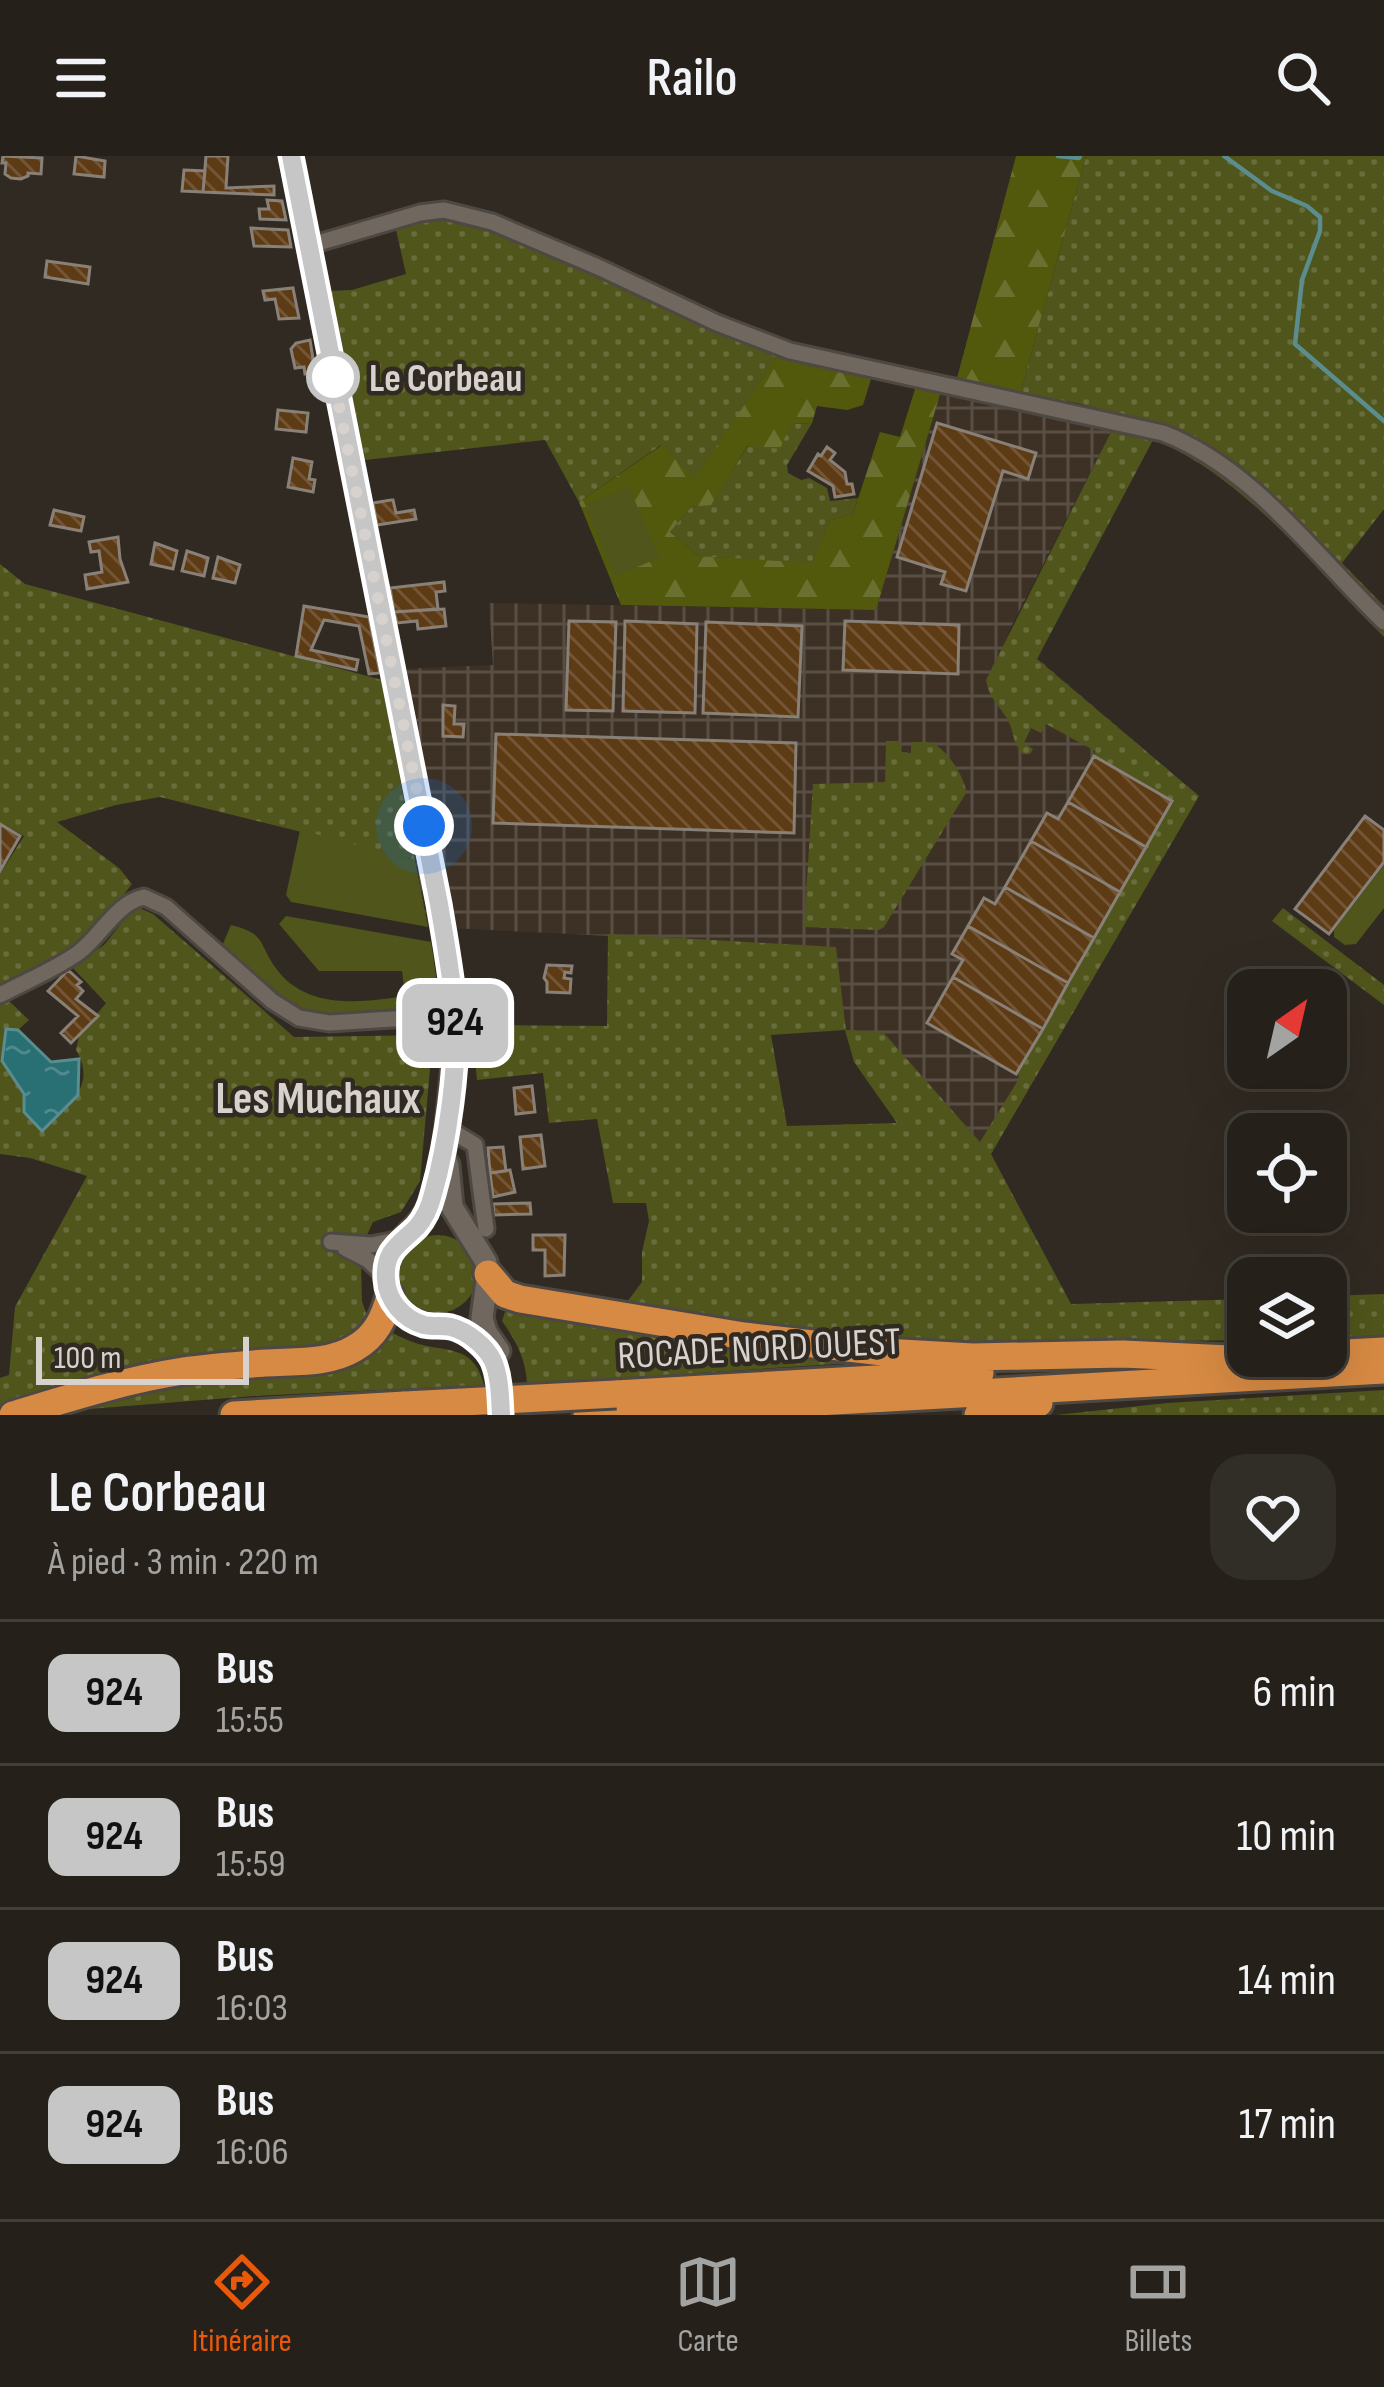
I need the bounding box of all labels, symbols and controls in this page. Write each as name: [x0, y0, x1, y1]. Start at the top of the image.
icon: menu: [48, 45, 114, 111]
icon: search: [1270, 45, 1336, 111]
text: Railo: [647, 46, 738, 111]
marker: Le Corbeau: [308, 352, 358, 402]
place label: Le Corbeau: [369, 356, 522, 403]
your location: [394, 796, 454, 856]
north arrow: [1227, 969, 1347, 1089]
map controls: [1227, 969, 1347, 1377]
line badge: 924: [386, 984, 524, 1062]
text: 924: [426, 997, 484, 1048]
district label: Les Muchaux: [216, 1072, 421, 1127]
button: locate: [1227, 1113, 1347, 1233]
button: layers: [1227, 1257, 1347, 1377]
street label: ROCADE NORD OUEST: [616, 1319, 902, 1380]
scale bar: [36, 1331, 249, 1384]
text: 100 m: [54, 1338, 121, 1378]
button: heart: [1210, 1454, 1336, 1580]
text: Le Corbeau: [48, 1460, 267, 1528]
text: À pied · 3 min · 220 m: [48, 1539, 319, 1586]
text: Bus: [216, 1642, 274, 1697]
text: 6 min: [1253, 1665, 1336, 1720]
text: 924: [85, 1667, 143, 1718]
text: 15:55: [216, 1697, 284, 1744]
text: Bus: [216, 1786, 274, 1841]
text: 10 min: [1237, 1809, 1336, 1864]
text: 924: [85, 1811, 143, 1862]
text: 15:59: [216, 1841, 286, 1888]
text: Bus: [216, 1930, 274, 1985]
text: 14 min: [1238, 1953, 1336, 2008]
text: 924: [85, 1955, 143, 2006]
text: 16:03: [216, 1985, 288, 2032]
text: Bus: [216, 2074, 274, 2129]
text: 17 min: [1239, 2097, 1336, 2152]
text: 924: [85, 2099, 143, 2150]
text: 16:06: [216, 2129, 289, 2176]
tab: Itinéraire: [192, 2249, 292, 2361]
tab: Carte: [675, 2249, 741, 2361]
tab: Billets: [1124, 2249, 1192, 2361]

